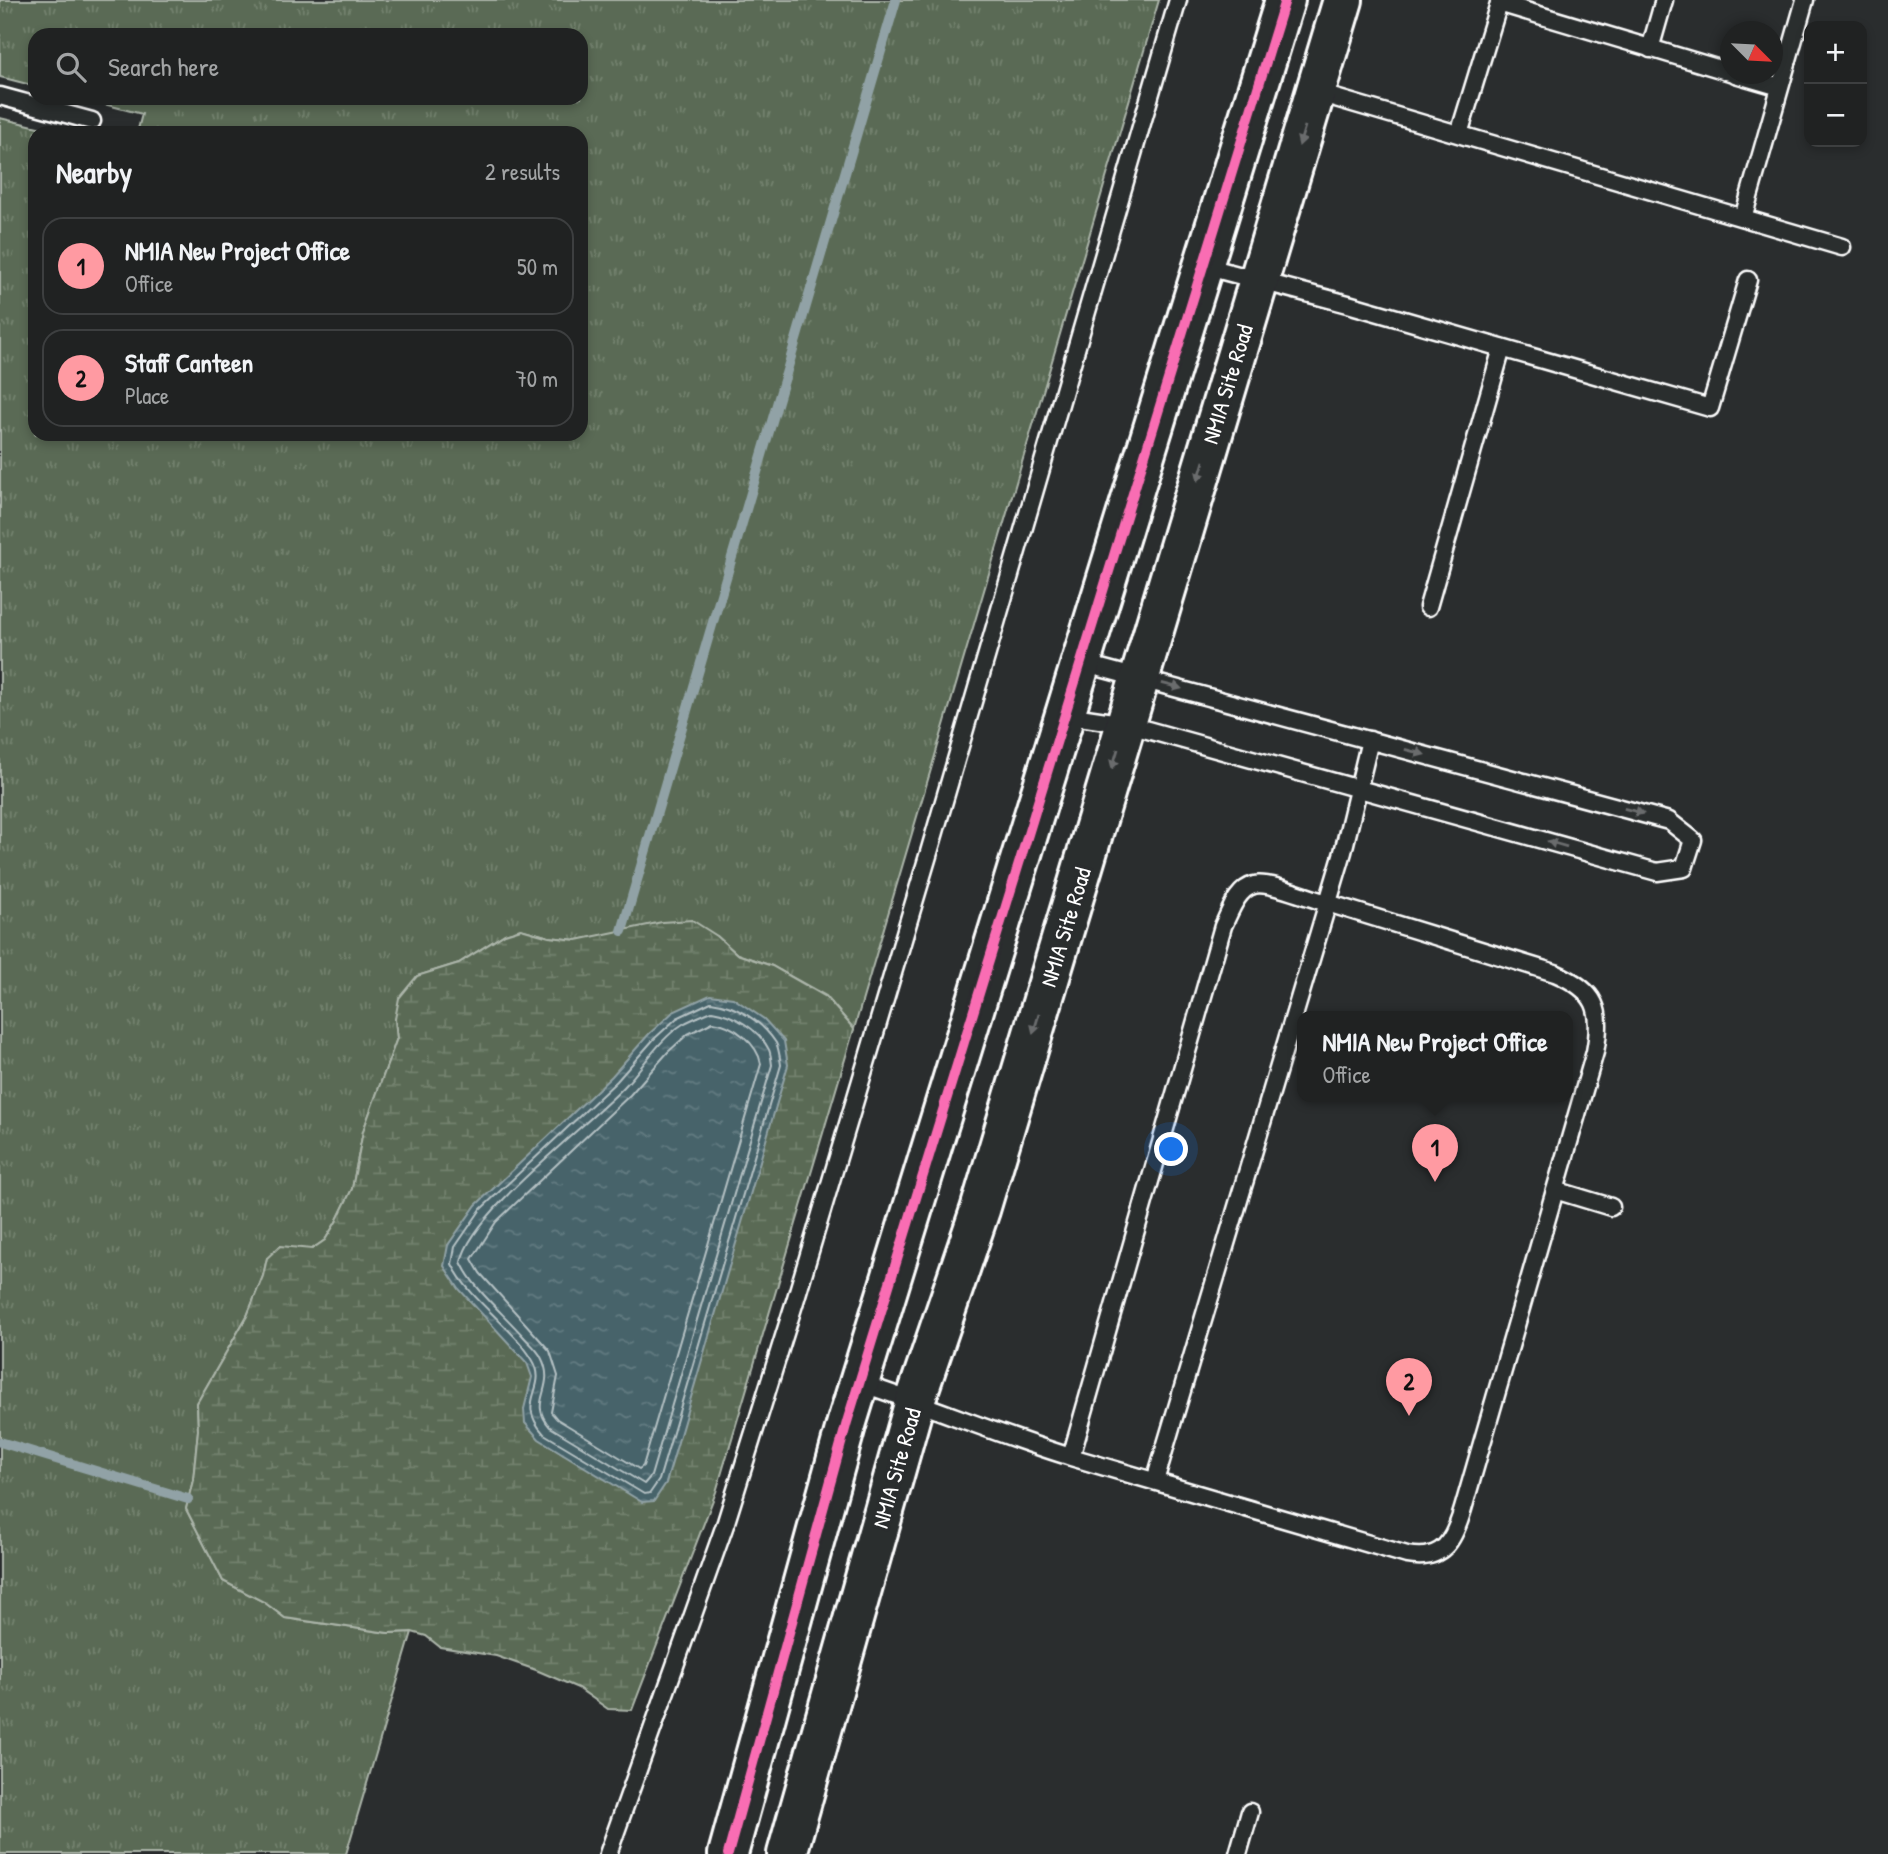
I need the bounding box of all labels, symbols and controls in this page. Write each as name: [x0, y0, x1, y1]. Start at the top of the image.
north arrow: [1720, 21, 1783, 84]
map controls: [1804, 21, 1867, 147]
button: +: [1804, 21, 1867, 84]
search box: [28, 28, 588, 105]
icon: search: [52, 48, 90, 86]
text: Search here: [108, 49, 219, 84]
button: −: [1804, 84, 1867, 147]
one-way arrow: [1297, 125, 1307, 146]
text: Nearby: [56, 152, 132, 192]
text: 2 results: [485, 156, 560, 187]
text: NMIA New Project Office: [125, 233, 350, 268]
text: 1: [77, 251, 85, 282]
text: 50 m: [517, 251, 558, 282]
text: Office: [125, 268, 173, 299]
street label: NMIA Site Road: [1194, 320, 1260, 448]
text: Staff Canteen: [125, 345, 253, 380]
text: 2: [76, 363, 86, 394]
text: 70 m: [515, 363, 558, 394]
text: Place: [125, 380, 169, 411]
one-way arrow: [1196, 461, 1206, 482]
one-way arrow: [1161, 681, 1182, 691]
one-way arrow: [1404, 747, 1426, 758]
one-way arrow: [1110, 749, 1120, 770]
one-way arrow: [1624, 807, 1645, 817]
one-way arrow: [1546, 838, 1568, 849]
street label: NMIA Site Road: [1032, 863, 1098, 991]
popup: [1297, 1011, 1573, 1102]
one-way arrow: [1031, 1014, 1041, 1035]
text: NMIA New Project Office: [1322, 1024, 1548, 1059]
text: Office: [1322, 1059, 1371, 1090]
pin: 1: [1412, 1124, 1458, 1182]
your location: [1154, 1132, 1188, 1166]
pin: 2: [1386, 1358, 1432, 1416]
street label: NMIA Site Road: [864, 1404, 928, 1532]

